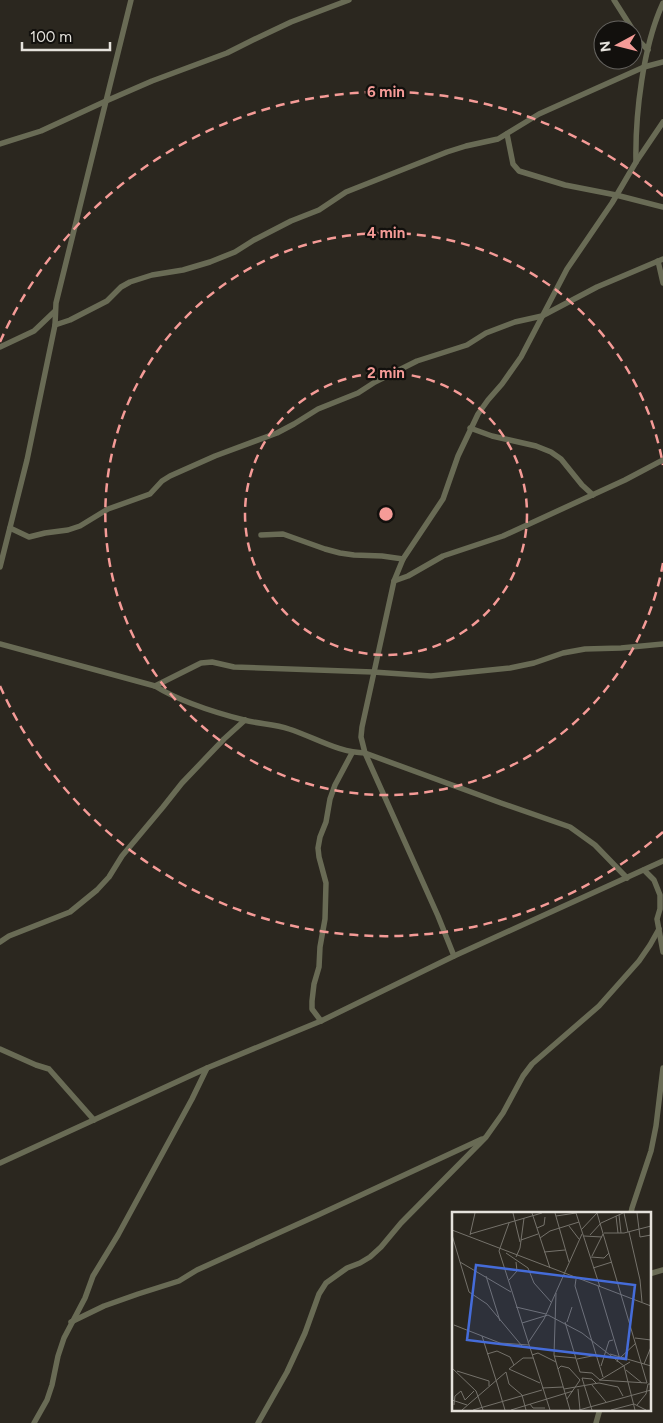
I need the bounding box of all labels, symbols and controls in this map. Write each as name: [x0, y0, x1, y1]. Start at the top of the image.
scale bar: [22, 20, 110, 52]
north arrow: [593, 20, 643, 70]
text: 100 m: [30, 28, 72, 46]
text: N: [596, 40, 615, 53]
text: 6 min: [367, 83, 405, 101]
text: 4 min: [367, 224, 405, 242]
text: 2 min: [367, 364, 405, 382]
centre of rings: [377, 505, 395, 523]
inset map: [452, 1212, 650, 1410]

